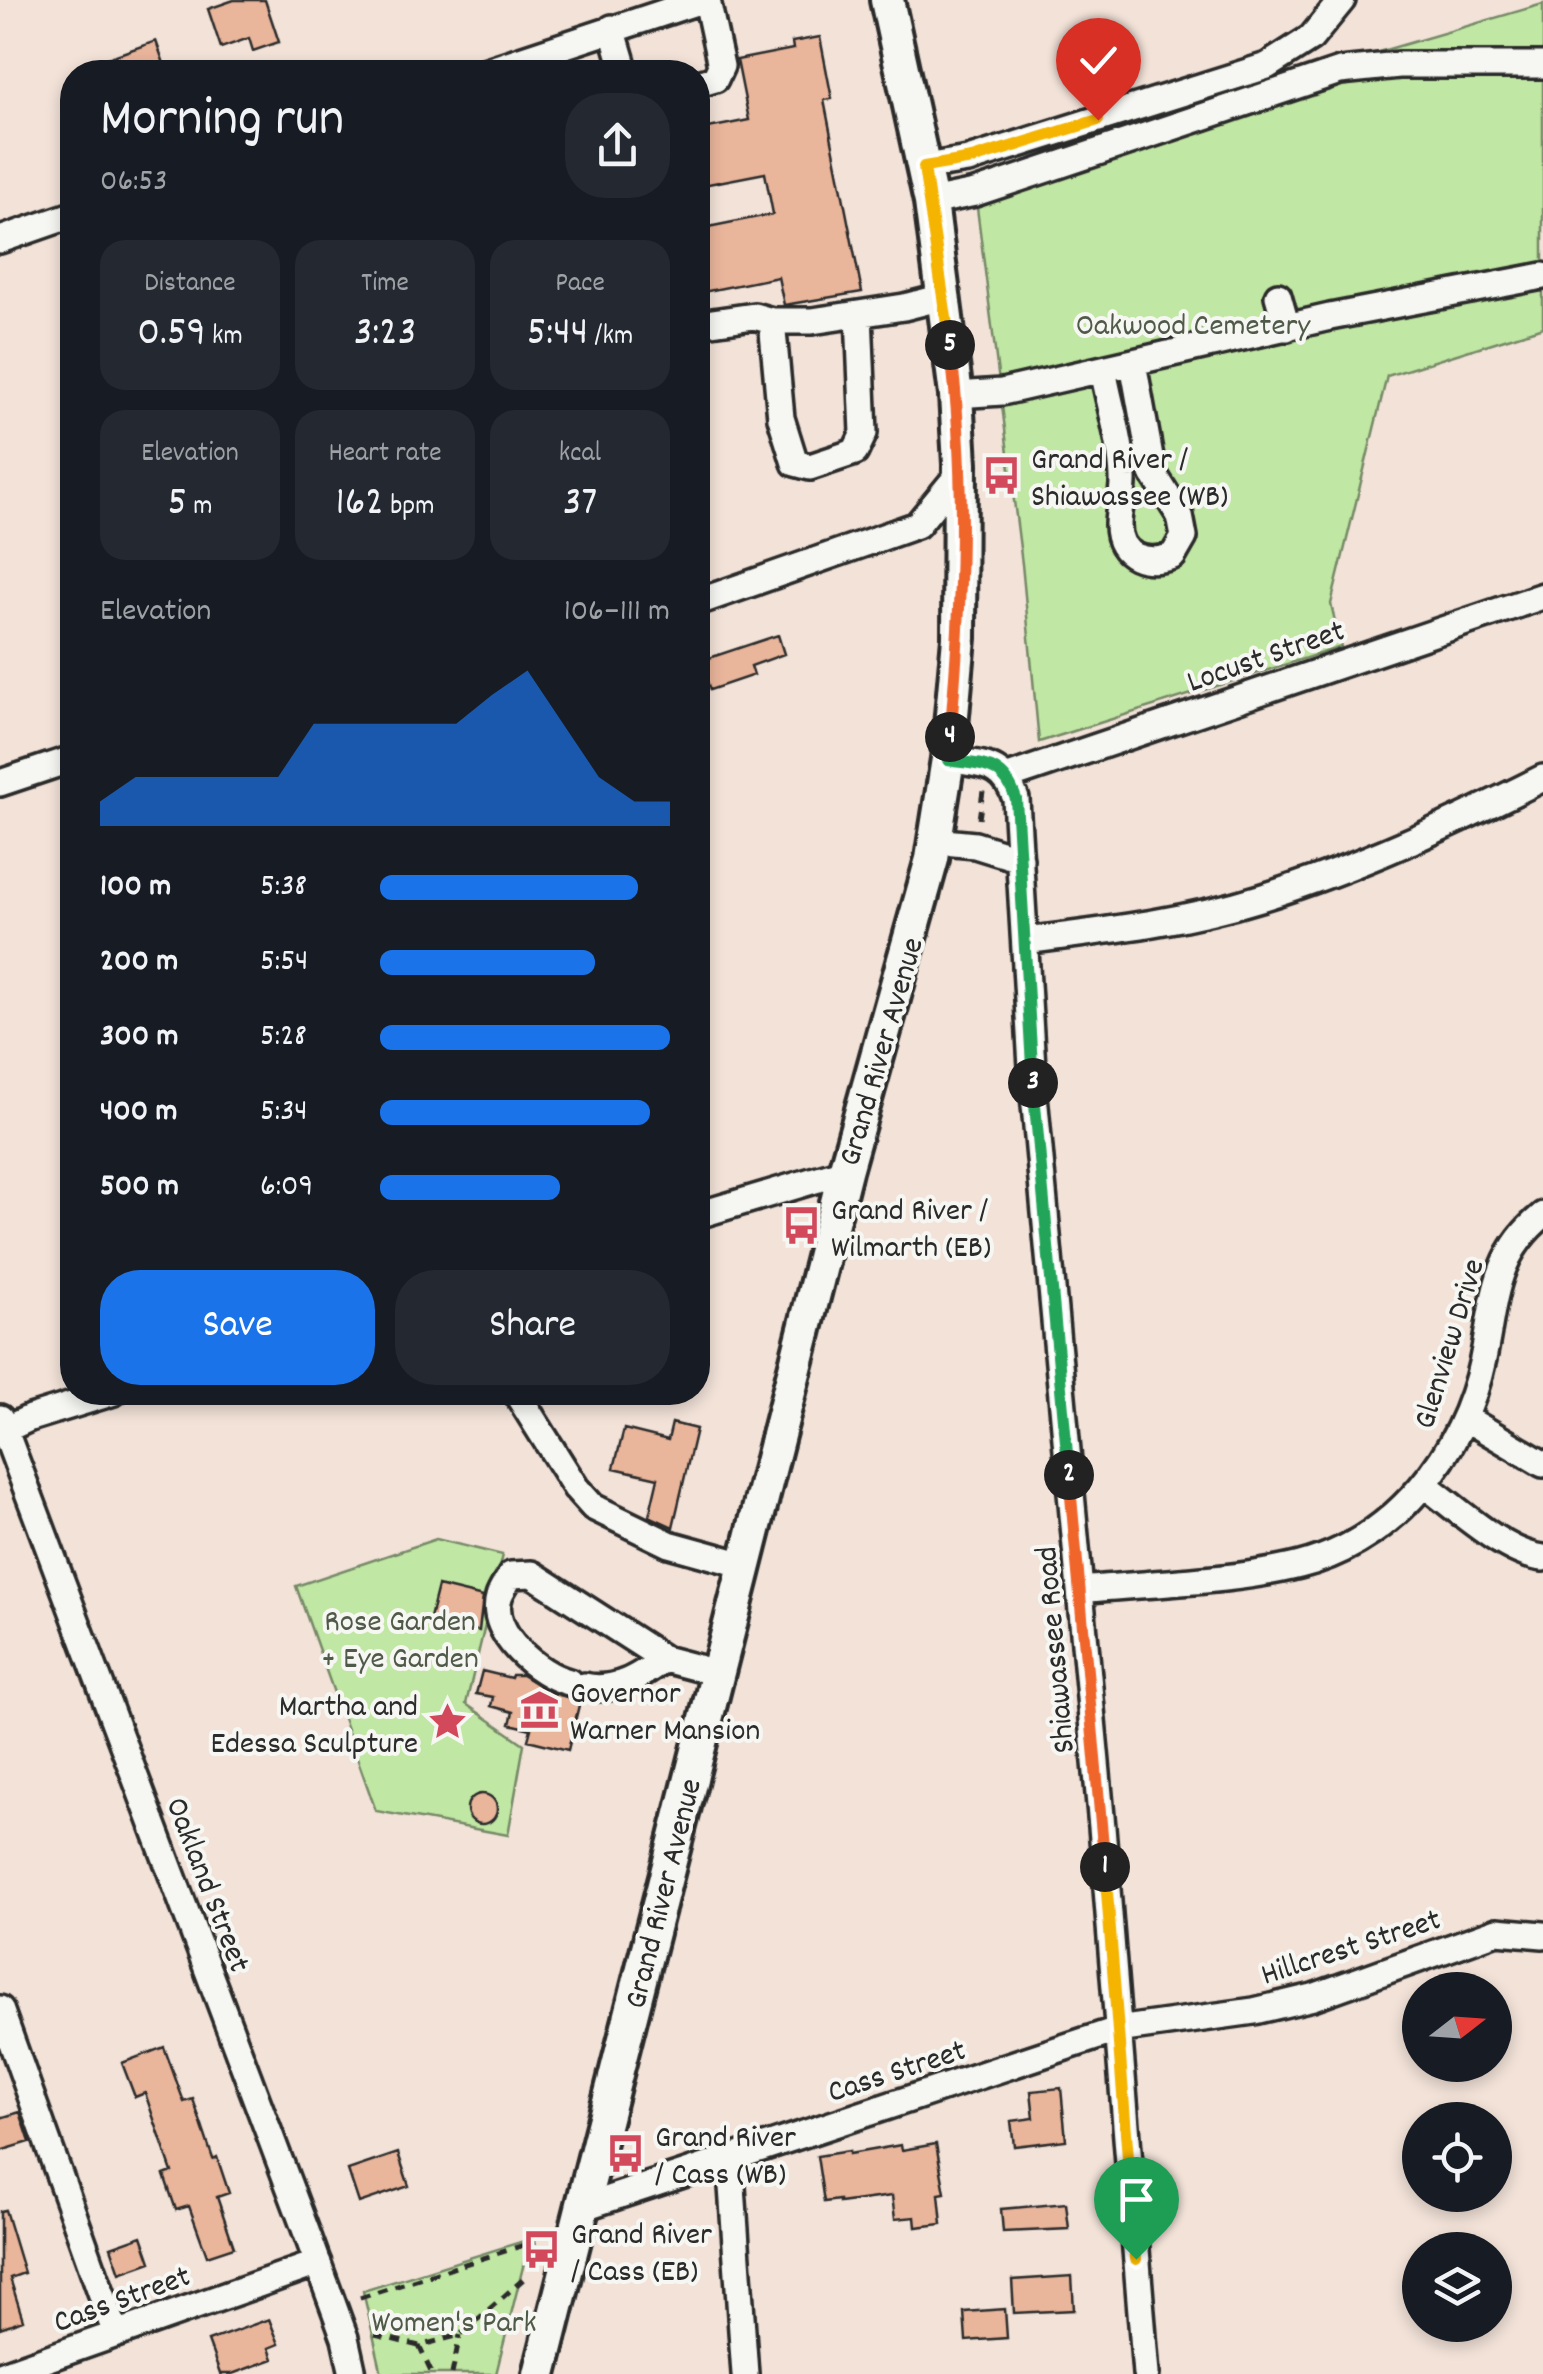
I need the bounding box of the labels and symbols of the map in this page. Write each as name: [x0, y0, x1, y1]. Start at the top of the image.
pin: [1056, 18, 1141, 121]
park label: Oakwood Cemetery: [1076, 305, 1311, 351]
pin: 5: [925, 320, 975, 370]
place label: Grand River / Shiawassee (WB): [1031, 439, 1228, 522]
bus stop icon: Grand River / Shiawassee (WB): [980, 454, 1022, 496]
street label: Locust Street: [1181, 610, 1352, 707]
pin: 4: [925, 712, 975, 762]
street label: Grand River Avenue: [829, 933, 938, 1172]
pin: 3: [1008, 1058, 1058, 1108]
place label: Grand River / Wilmarth (EB): [831, 1190, 991, 1273]
bus stop icon: Grand River / Wilmarth (EB): [780, 1205, 822, 1247]
street label: Glenview Drive: [1404, 1254, 1499, 1435]
pin: 2: [1044, 1450, 1094, 1500]
street label: Shiawassee Road: [1026, 1544, 1090, 1755]
park label: Rose Garden + Eye Garden: [321, 1601, 479, 1684]
place label: Governor Warner Mansion: [570, 1673, 760, 1756]
place label: Martha and Edessa Sculpture: [210, 1686, 418, 1769]
museum icon: Governor Warner Mansion: [519, 1688, 561, 1730]
place icon: Martha and Edessa Sculpture: [427, 1701, 469, 1743]
street label: Grand River Avenue: [615, 1774, 717, 2014]
street label: Oakland Street: [151, 1792, 260, 1980]
pin: 1: [1080, 1842, 1130, 1892]
street label: Hillcrest Street: [1256, 1899, 1448, 2000]
north arrow: [1402, 1972, 1512, 2082]
street label: Cass Street: [823, 2030, 973, 2118]
place label: Grand River / Cass (WB): [655, 2117, 796, 2200]
bus stop icon: Grand River / Cass (WB): [604, 2132, 646, 2174]
pin: [1094, 2157, 1179, 2260]
place label: Grand River / Cass (EB): [571, 2214, 712, 2297]
bus stop icon: Grand River / Cass (EB): [520, 2229, 562, 2271]
street label: Cass Street: [48, 2256, 198, 2348]
park label: Women's Park: [371, 2302, 537, 2348]

